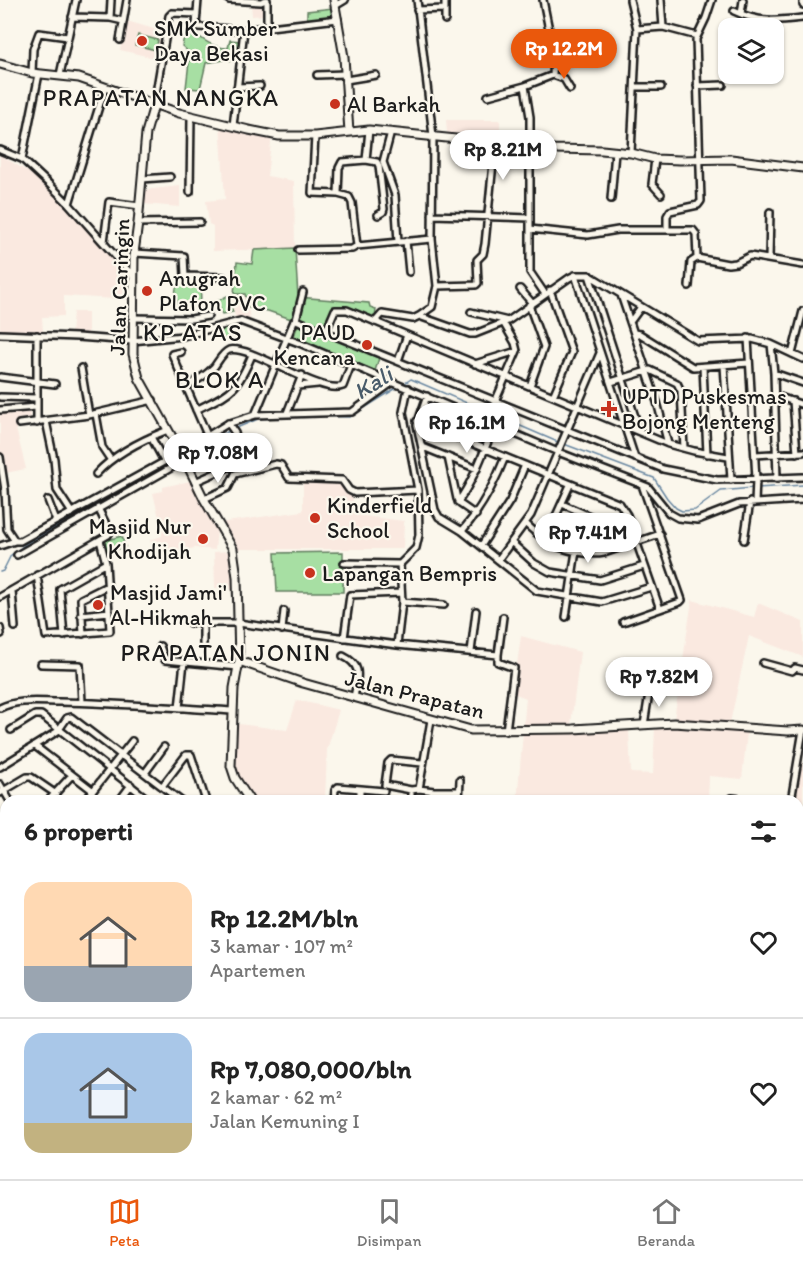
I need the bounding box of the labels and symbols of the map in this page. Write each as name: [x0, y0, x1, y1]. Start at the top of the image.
place label: SMK Sumber Daya Bekasi: [154, 15, 277, 67]
pin: Rp 12.2M: [502, 29, 626, 80]
marker: SMK Sumber Daya Bekasi: [135, 34, 149, 48]
district label: PRAPATAN NANGKA: [42, 83, 280, 112]
place label: Al Barkah: [347, 91, 440, 118]
marker: Al Barkah: [328, 97, 342, 111]
pin: Rp 8.21M: [441, 130, 565, 181]
street label: Jalan Caringin: [104, 218, 135, 356]
place label: Anugrah Plafon PVC: [159, 265, 266, 317]
marker: Anugrah Plafon PVC: [140, 284, 154, 298]
district label: KP ATAS: [143, 318, 243, 347]
place label: PAUD Kencana: [273, 319, 356, 371]
marker: PAUD Kencana: [360, 338, 374, 352]
water label: Kali: [348, 358, 400, 406]
district label: BLOK A: [175, 365, 265, 394]
place label: UPTD Puskesmas Bojong Menteng: [622, 383, 787, 435]
marker: UPTD Puskesmas Bojong Menteng: [600, 400, 618, 418]
pin: Rp 16.1M: [405, 403, 529, 454]
pin: Rp 7.08M: [156, 433, 280, 484]
place label: Kinderfield School: [327, 492, 433, 544]
marker: Kinderfield School: [308, 511, 322, 525]
place label: Masjid Nur Khodijah: [89, 513, 191, 565]
pin: Rp 7.41M: [526, 513, 650, 564]
marker: Masjid Nur Khodijah: [196, 532, 210, 546]
place label: Lapangan Bempris: [322, 560, 497, 587]
marker: Lapangan Bempris: [303, 566, 317, 580]
place label: Masjid Jami' Al-Hikmah: [110, 579, 227, 631]
marker: Masjid Jami' Al-Hikmah: [91, 598, 105, 612]
district label: PRAPATAN JONIN: [120, 638, 332, 667]
pin: Rp 7.82M: [597, 657, 721, 708]
street label: Jalan Prapatan: [342, 664, 488, 725]

